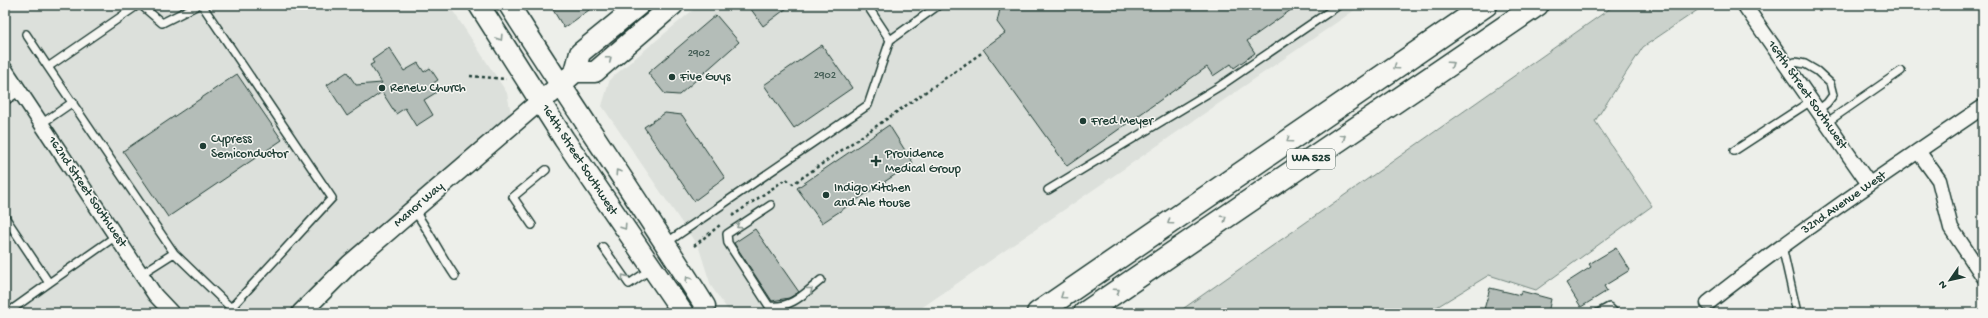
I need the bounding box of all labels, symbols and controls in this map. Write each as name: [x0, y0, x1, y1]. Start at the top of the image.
one-way arrow: [495, 34, 503, 41]
street label: 169th Street Southwest: [1763, 37, 1851, 154]
house number: 2902: [688, 48, 711, 60]
one-way arrow: [605, 57, 612, 64]
one-way arrow: [1447, 61, 1454, 69]
one-way arrow: [1393, 62, 1400, 70]
place label: Five Guys: [679, 70, 732, 85]
house number: 2902: [814, 70, 837, 82]
marker: Five Guys: [667, 72, 677, 82]
place label: Renew Church: [390, 81, 466, 96]
marker: Renew Church: [377, 83, 387, 93]
street label: 164th Street Southwest: [537, 101, 621, 220]
place label: Fred Meyer: [1090, 114, 1155, 129]
marker: Fred Meyer: [1078, 116, 1088, 126]
place label: Cypress Semiconductor: [211, 132, 289, 162]
street label: 162nd Street Southwest: [44, 133, 131, 252]
one-way arrow: [1286, 135, 1293, 143]
one-way arrow: [1339, 135, 1346, 142]
marker: Cypress Semiconductor: [198, 141, 208, 151]
place label: Providence Medical Group: [884, 147, 961, 177]
road number: WA 525: [1287, 149, 1335, 169]
marker: Providence Medical Group: [870, 155, 882, 167]
street label: 32nd Avenue West: [1798, 167, 1891, 238]
one-way arrow: [615, 169, 623, 176]
street label: Manor Way: [391, 179, 448, 231]
place label: Indigo Kitchen and Ale House: [834, 181, 911, 211]
marker: Indigo Kitchen and Ale House: [821, 190, 831, 200]
one-way arrow: [1220, 216, 1227, 223]
one-way arrow: [1168, 217, 1175, 224]
one-way arrow: [736, 221, 743, 229]
one-way arrow: [619, 223, 626, 230]
north arrow: [1930, 260, 1970, 300]
one-way arrow: [622, 274, 629, 281]
one-way arrow: [686, 276, 693, 283]
text: N: [1936, 278, 1950, 291]
one-way arrow: [805, 287, 812, 294]
one-way arrow: [1113, 288, 1120, 296]
one-way arrow: [1060, 291, 1067, 299]

